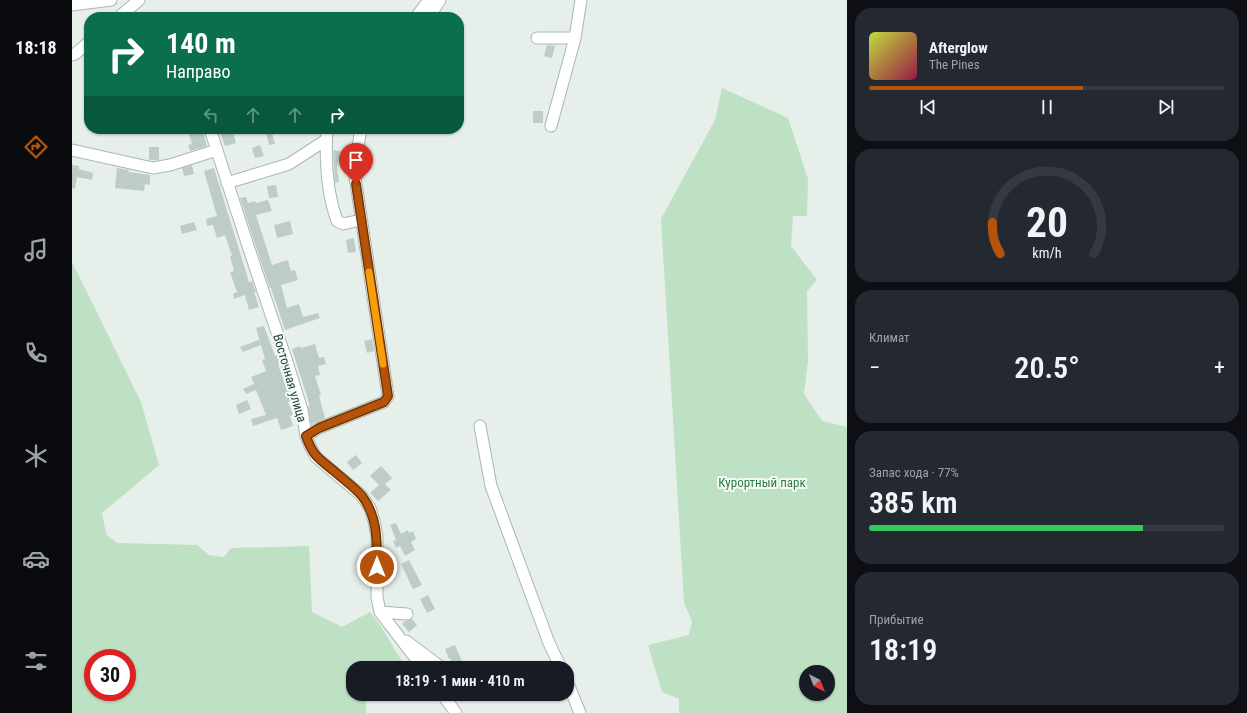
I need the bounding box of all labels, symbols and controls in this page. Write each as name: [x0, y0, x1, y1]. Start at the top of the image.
text: 140 m: [166, 27, 236, 60]
icon: right: [100, 28, 152, 80]
text: 18:18: [15, 37, 57, 58]
text: Afterglow: [929, 39, 988, 57]
text: The Pines: [929, 57, 980, 72]
text: Направо: [166, 61, 231, 82]
icon: previous: [917, 96, 939, 118]
icon: pause: [1036, 96, 1058, 118]
icon: next: [1155, 96, 1177, 118]
icon: left: [200, 104, 222, 126]
icon: ahead: [242, 104, 264, 126]
icon: ahead: [284, 104, 306, 126]
icon: right: [326, 104, 348, 126]
icon: directions: [22, 133, 50, 161]
pin: [339, 143, 373, 184]
icon: arrive: [345, 149, 367, 171]
text: 20: [1026, 197, 1068, 246]
icon: music: [22, 236, 50, 264]
text: km/h: [1032, 244, 1062, 260]
text: Климат: [869, 330, 910, 345]
street label: Восточная улица: [270, 332, 310, 424]
icon: phone: [22, 339, 50, 367]
text: 20.5°: [1014, 350, 1080, 385]
text: −: [869, 355, 880, 380]
text: +: [1214, 355, 1225, 380]
icon: climate: [22, 442, 50, 470]
text: Запас хода · 77%: [869, 465, 959, 480]
park label: Курортный парк: [718, 475, 806, 490]
text: 385 km: [869, 485, 958, 520]
icon: car: [22, 545, 50, 573]
position arrow: [356, 546, 398, 588]
text: Прибытие: [869, 612, 924, 627]
text: 18:19: [869, 632, 937, 667]
icon: filters: [22, 647, 50, 675]
speed limit sign: 30: [84, 649, 136, 701]
north arrow: [799, 665, 835, 701]
map controls: [799, 665, 835, 701]
text: 18:19 · 1 мин · 410 m: [395, 672, 525, 690]

